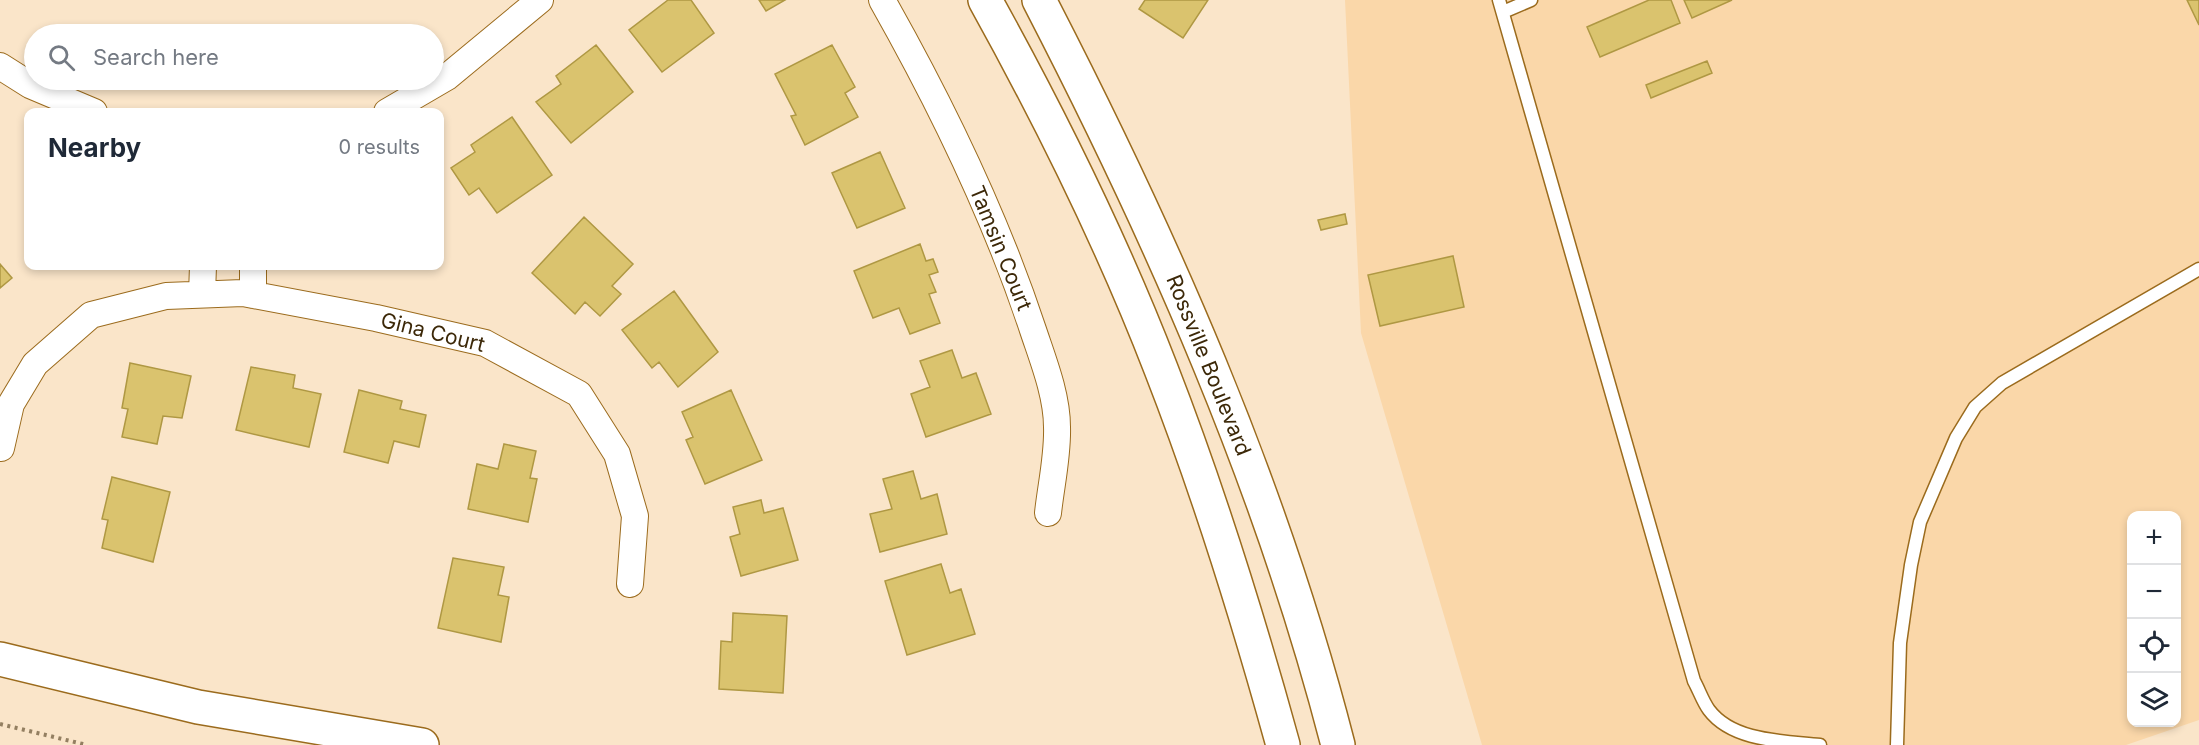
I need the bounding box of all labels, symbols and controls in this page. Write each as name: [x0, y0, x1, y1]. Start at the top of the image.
search box: [24, 24, 444, 90]
icon: search: [45, 41, 78, 74]
text: Search here: [93, 44, 219, 70]
text: Nearby: [48, 132, 141, 163]
text: 0 results: [338, 135, 420, 159]
street label: Tamsin Court: [965, 182, 1037, 314]
street label: Rossville Boulevard: [1161, 271, 1257, 459]
street label: Gina Court: [378, 307, 488, 357]
map controls: [2127, 511, 2181, 727]
button: +: [2127, 511, 2181, 565]
button: −: [2127, 565, 2181, 619]
button: locate: [2127, 619, 2181, 673]
button: layers: [2127, 673, 2181, 727]

